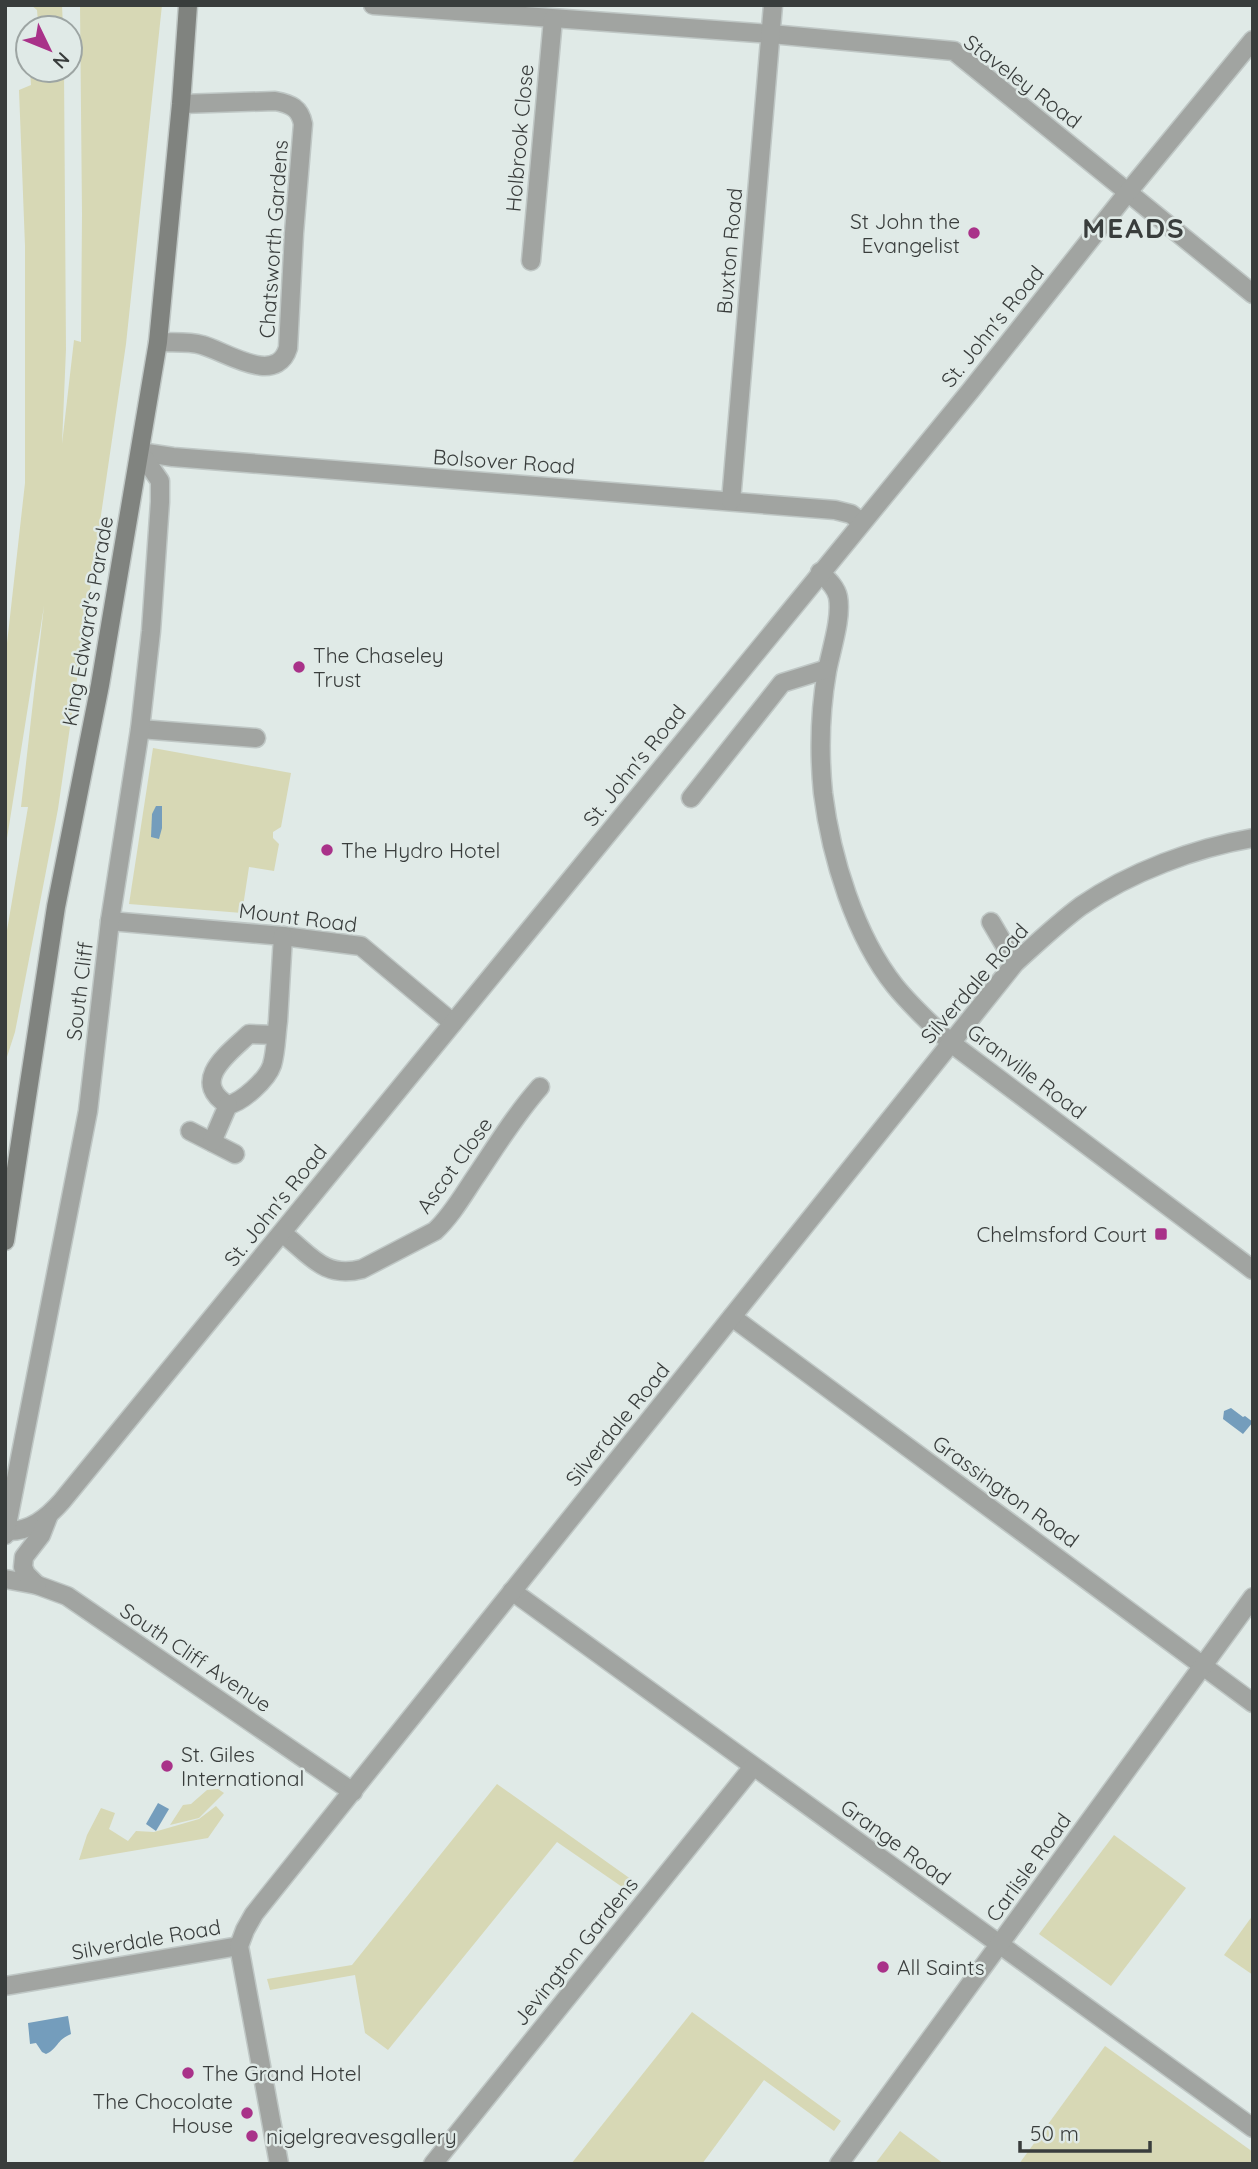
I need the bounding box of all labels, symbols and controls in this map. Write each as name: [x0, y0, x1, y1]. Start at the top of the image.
north arrow: [14, 14, 84, 84]
street label: Staveley Road: [959, 28, 1087, 134]
text: N: [48, 47, 75, 74]
street label: Holbrook Close: [500, 63, 538, 213]
street label: Chatsworth Gardens: [253, 139, 293, 339]
street label: Buxton Road: [711, 187, 747, 315]
place label: St John the Evangelist: [850, 208, 960, 258]
district label: MEADS: [1082, 210, 1186, 245]
marker: St John the Evangelist: [966, 225, 982, 241]
street label: St. John's Road: [935, 260, 1049, 392]
street label: Bolsover Road: [432, 443, 576, 479]
street label: King Edward's Parade: [56, 514, 118, 728]
place label: The Chaseley Trust: [313, 642, 444, 692]
marker: The Chaseley Trust: [291, 659, 307, 675]
street label: St. John's Road: [577, 699, 691, 831]
place label: The Hydro Hotel: [341, 837, 500, 863]
marker: The Hydro Hotel: [319, 842, 335, 858]
street label: Mount Road: [237, 897, 359, 937]
street label: Silverdale Road: [915, 918, 1033, 1048]
street label: South Cliff: [60, 940, 98, 1042]
street label: Granville Road: [962, 1018, 1092, 1124]
street label: Ascot Close: [410, 1112, 498, 1218]
street label: St. John's Road: [218, 1139, 332, 1271]
place label: Chelmsford Court: [977, 1221, 1147, 1247]
marker: Chelmsford Court: [1153, 1226, 1169, 1242]
street label: Silverdale Road: [559, 1357, 675, 1491]
street label: Grassington Road: [928, 1429, 1084, 1553]
street label: South Cliff Avenue: [115, 1597, 277, 1717]
place label: St. Giles International: [181, 1741, 304, 1791]
marker: St. Giles International: [159, 1758, 175, 1774]
street label: Grange Road: [836, 1793, 956, 1891]
street label: Carlisle Road: [980, 1808, 1076, 1926]
street label: Jevington Gardens: [507, 1871, 643, 2031]
street label: Silverdale Road: [69, 1913, 223, 1965]
place label: All Saints: [897, 1954, 985, 1980]
marker: All Saints: [875, 1959, 891, 1975]
place label: The Grand Hotel: [202, 2060, 361, 2086]
marker: The Grand Hotel: [180, 2065, 196, 2081]
place label: The Chocolate House: [92, 2088, 233, 2138]
marker: The Chocolate House: [239, 2105, 255, 2121]
scale bar: [1020, 2110, 1150, 2154]
text: 50 m: [1030, 2120, 1079, 2146]
place label: nigelgreavesgallery: [266, 2123, 457, 2149]
marker: nigelgreavesgallery: [244, 2128, 260, 2144]

